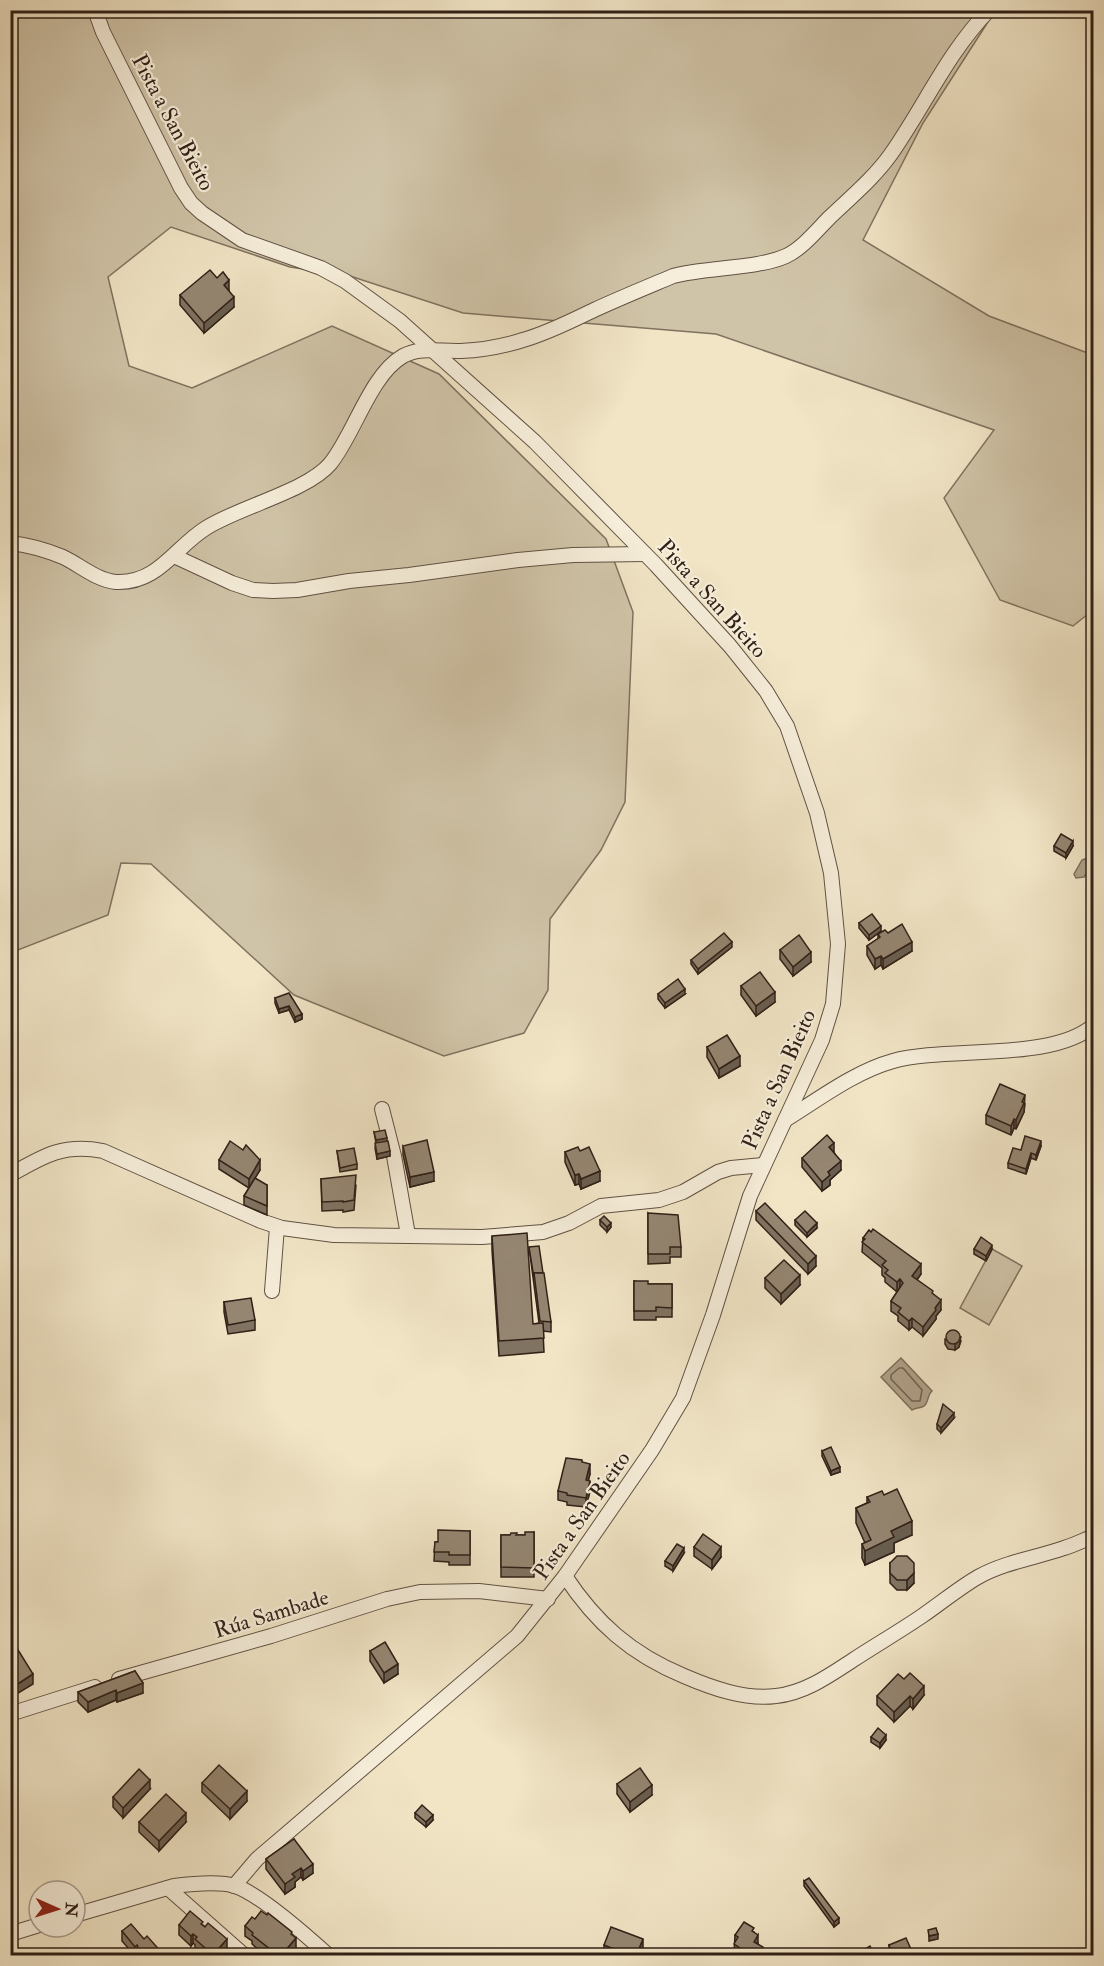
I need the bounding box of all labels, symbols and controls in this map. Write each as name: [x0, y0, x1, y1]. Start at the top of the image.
street label: Pista a San Bieito: [125, 49, 221, 195]
street label: Pista a San Bieito: [651, 533, 773, 664]
street label: Pista a San Bieito: [736, 1005, 822, 1154]
street label: Pista a San Bieito: [527, 1446, 636, 1585]
street label: Rúa Sambade: [210, 1583, 332, 1645]
north arrow: [27, 1879, 87, 1939]
text: N: [61, 1901, 81, 1918]

